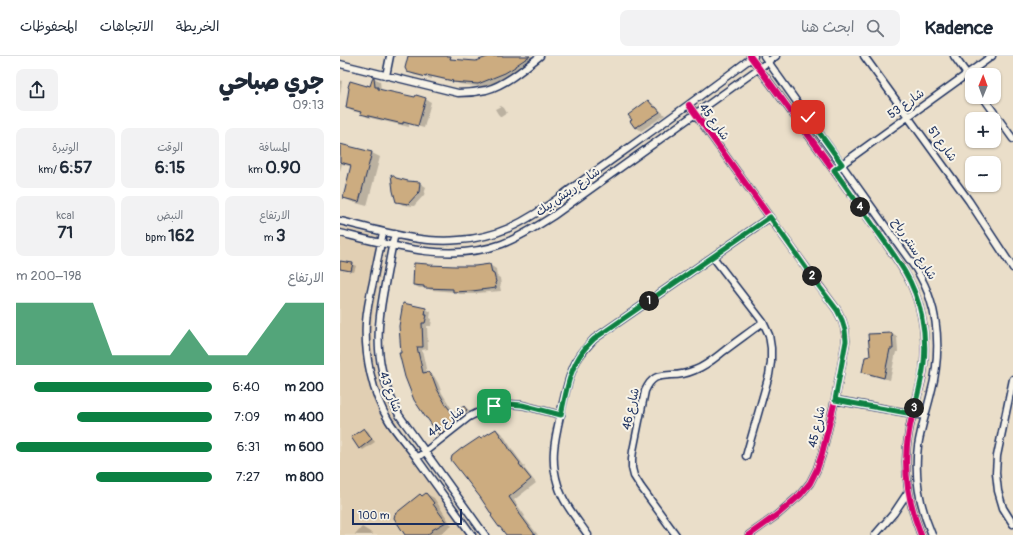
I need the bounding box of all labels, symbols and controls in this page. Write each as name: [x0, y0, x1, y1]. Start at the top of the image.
search box: [620, 10, 900, 46]
text: Kadence: [924, 16, 993, 40]
icon: search: [864, 17, 886, 39]
text: المحفوظات: [20, 18, 78, 35]
text: الاتجاهات: [100, 18, 154, 35]
text: الخريطة: [176, 18, 219, 35]
text: ابحث هنا: [801, 18, 854, 37]
text: جري صباحي: [219, 68, 324, 96]
north arrow: [965, 68, 1001, 104]
map controls: [965, 68, 1001, 192]
button: share: [16, 69, 58, 111]
street label: شارع 53: [885, 86, 928, 123]
text: 09:13: [293, 97, 324, 113]
pin: [791, 100, 825, 134]
street label: شارع 45: [695, 101, 732, 144]
icon: check: [797, 106, 819, 128]
button: +: [965, 112, 1001, 148]
street label: شارع 51: [923, 123, 960, 165]
text: الوتيرة: [52, 141, 79, 154]
text: الوقت: [157, 141, 183, 154]
text: المسافة: [259, 141, 290, 154]
button: −: [965, 156, 1001, 192]
text: 6:57: [59, 157, 92, 178]
text: 6:15: [155, 157, 185, 178]
text: 0.90: [265, 157, 301, 178]
text: /km: [39, 163, 59, 176]
text: km: [248, 163, 265, 176]
street label: شارع ريتش بيك: [533, 164, 604, 221]
pin: 4: [850, 197, 870, 217]
text: 4: [857, 200, 863, 213]
text: kcal: [56, 209, 74, 222]
text: النبض: [157, 209, 183, 222]
text: الارتفاع: [259, 209, 290, 222]
street label: شارع سنتر رباح: [888, 215, 940, 283]
text: 71: [58, 222, 73, 243]
text: 162: [168, 225, 194, 246]
text: 3: [276, 225, 286, 246]
text: bpm: [146, 231, 168, 244]
text: m: [264, 231, 276, 244]
pin: 2: [802, 266, 822, 286]
text: 198–200 m: [16, 268, 81, 284]
text: 2: [809, 269, 815, 282]
text: الارتفاع: [288, 270, 324, 286]
pin: 1: [639, 291, 659, 311]
text: 1: [647, 294, 651, 307]
street label: شارع 43: [375, 370, 404, 415]
text: 6:40: [233, 379, 260, 395]
text: 200 m: [285, 379, 324, 395]
street label: شارع 46: [619, 387, 644, 432]
pin: [477, 389, 511, 423]
icon: arrive: [483, 395, 505, 417]
pin: 3: [904, 398, 924, 418]
text: 3: [911, 401, 917, 414]
street label: شارع 44: [425, 403, 468, 442]
street label: شارع 45: [805, 405, 830, 449]
text: 7:09: [234, 409, 260, 425]
text: 400 m: [284, 409, 324, 425]
text: 6:31: [237, 439, 260, 455]
text: 600 m: [284, 439, 324, 455]
text: 7:27: [236, 469, 260, 485]
text: 800 m: [285, 469, 324, 485]
scale bar: [352, 507, 462, 526]
text: 100 m: [358, 509, 389, 522]

